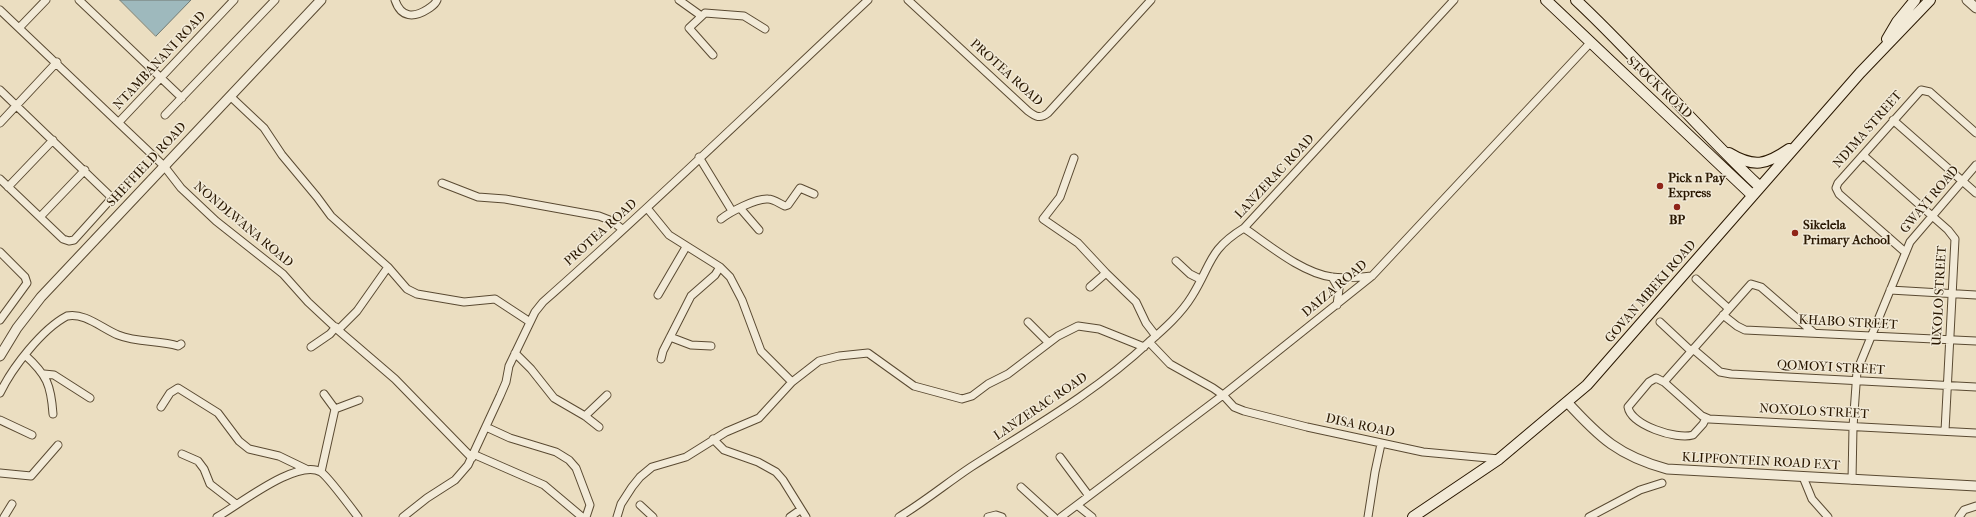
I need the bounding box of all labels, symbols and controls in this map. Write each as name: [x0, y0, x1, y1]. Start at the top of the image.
street label: NTAMBANANI ROAD: [110, 9, 210, 113]
street label: PROTEA ROAD: [966, 36, 1046, 110]
street label: STOCK ROAD: [1623, 54, 1695, 122]
street label: NDIMA STREET: [1830, 88, 1906, 172]
street label: SHEFFIELD ROAD: [104, 120, 190, 210]
street label: LANZERAC ROAD: [1232, 132, 1318, 222]
street label: GWAYI ROAD: [1897, 163, 1963, 237]
place label: Pick n Pay Express: [1668, 171, 1726, 202]
street label: NONDLWANA ROAD: [190, 179, 296, 271]
marker: Pick n Pay Express: [1655, 181, 1665, 191]
street label: PROTEA ROAD: [561, 196, 641, 270]
marker: BP: [1672, 202, 1682, 212]
place label: BP: [1669, 213, 1685, 229]
place label: Sikelela Primary Achool: [1803, 218, 1890, 249]
marker: Sikelela Primary Achool: [1790, 228, 1800, 238]
street label: GOVAN MBEKI ROAD: [1602, 237, 1700, 347]
street label: UXOLO STREET: [1930, 245, 1950, 347]
street label: DAIZA ROAD: [1299, 257, 1371, 321]
street label: KHABO STREET: [1798, 313, 1898, 333]
street label: QOMOYI STREET: [1777, 357, 1885, 379]
street label: LANZERAC ROAD: [991, 370, 1091, 444]
street label: NOXOLO STREET: [1759, 401, 1869, 423]
street label: DISA ROAD: [1324, 411, 1396, 441]
street label: KLIPFONTEIN ROAD EXT: [1681, 450, 1841, 474]

